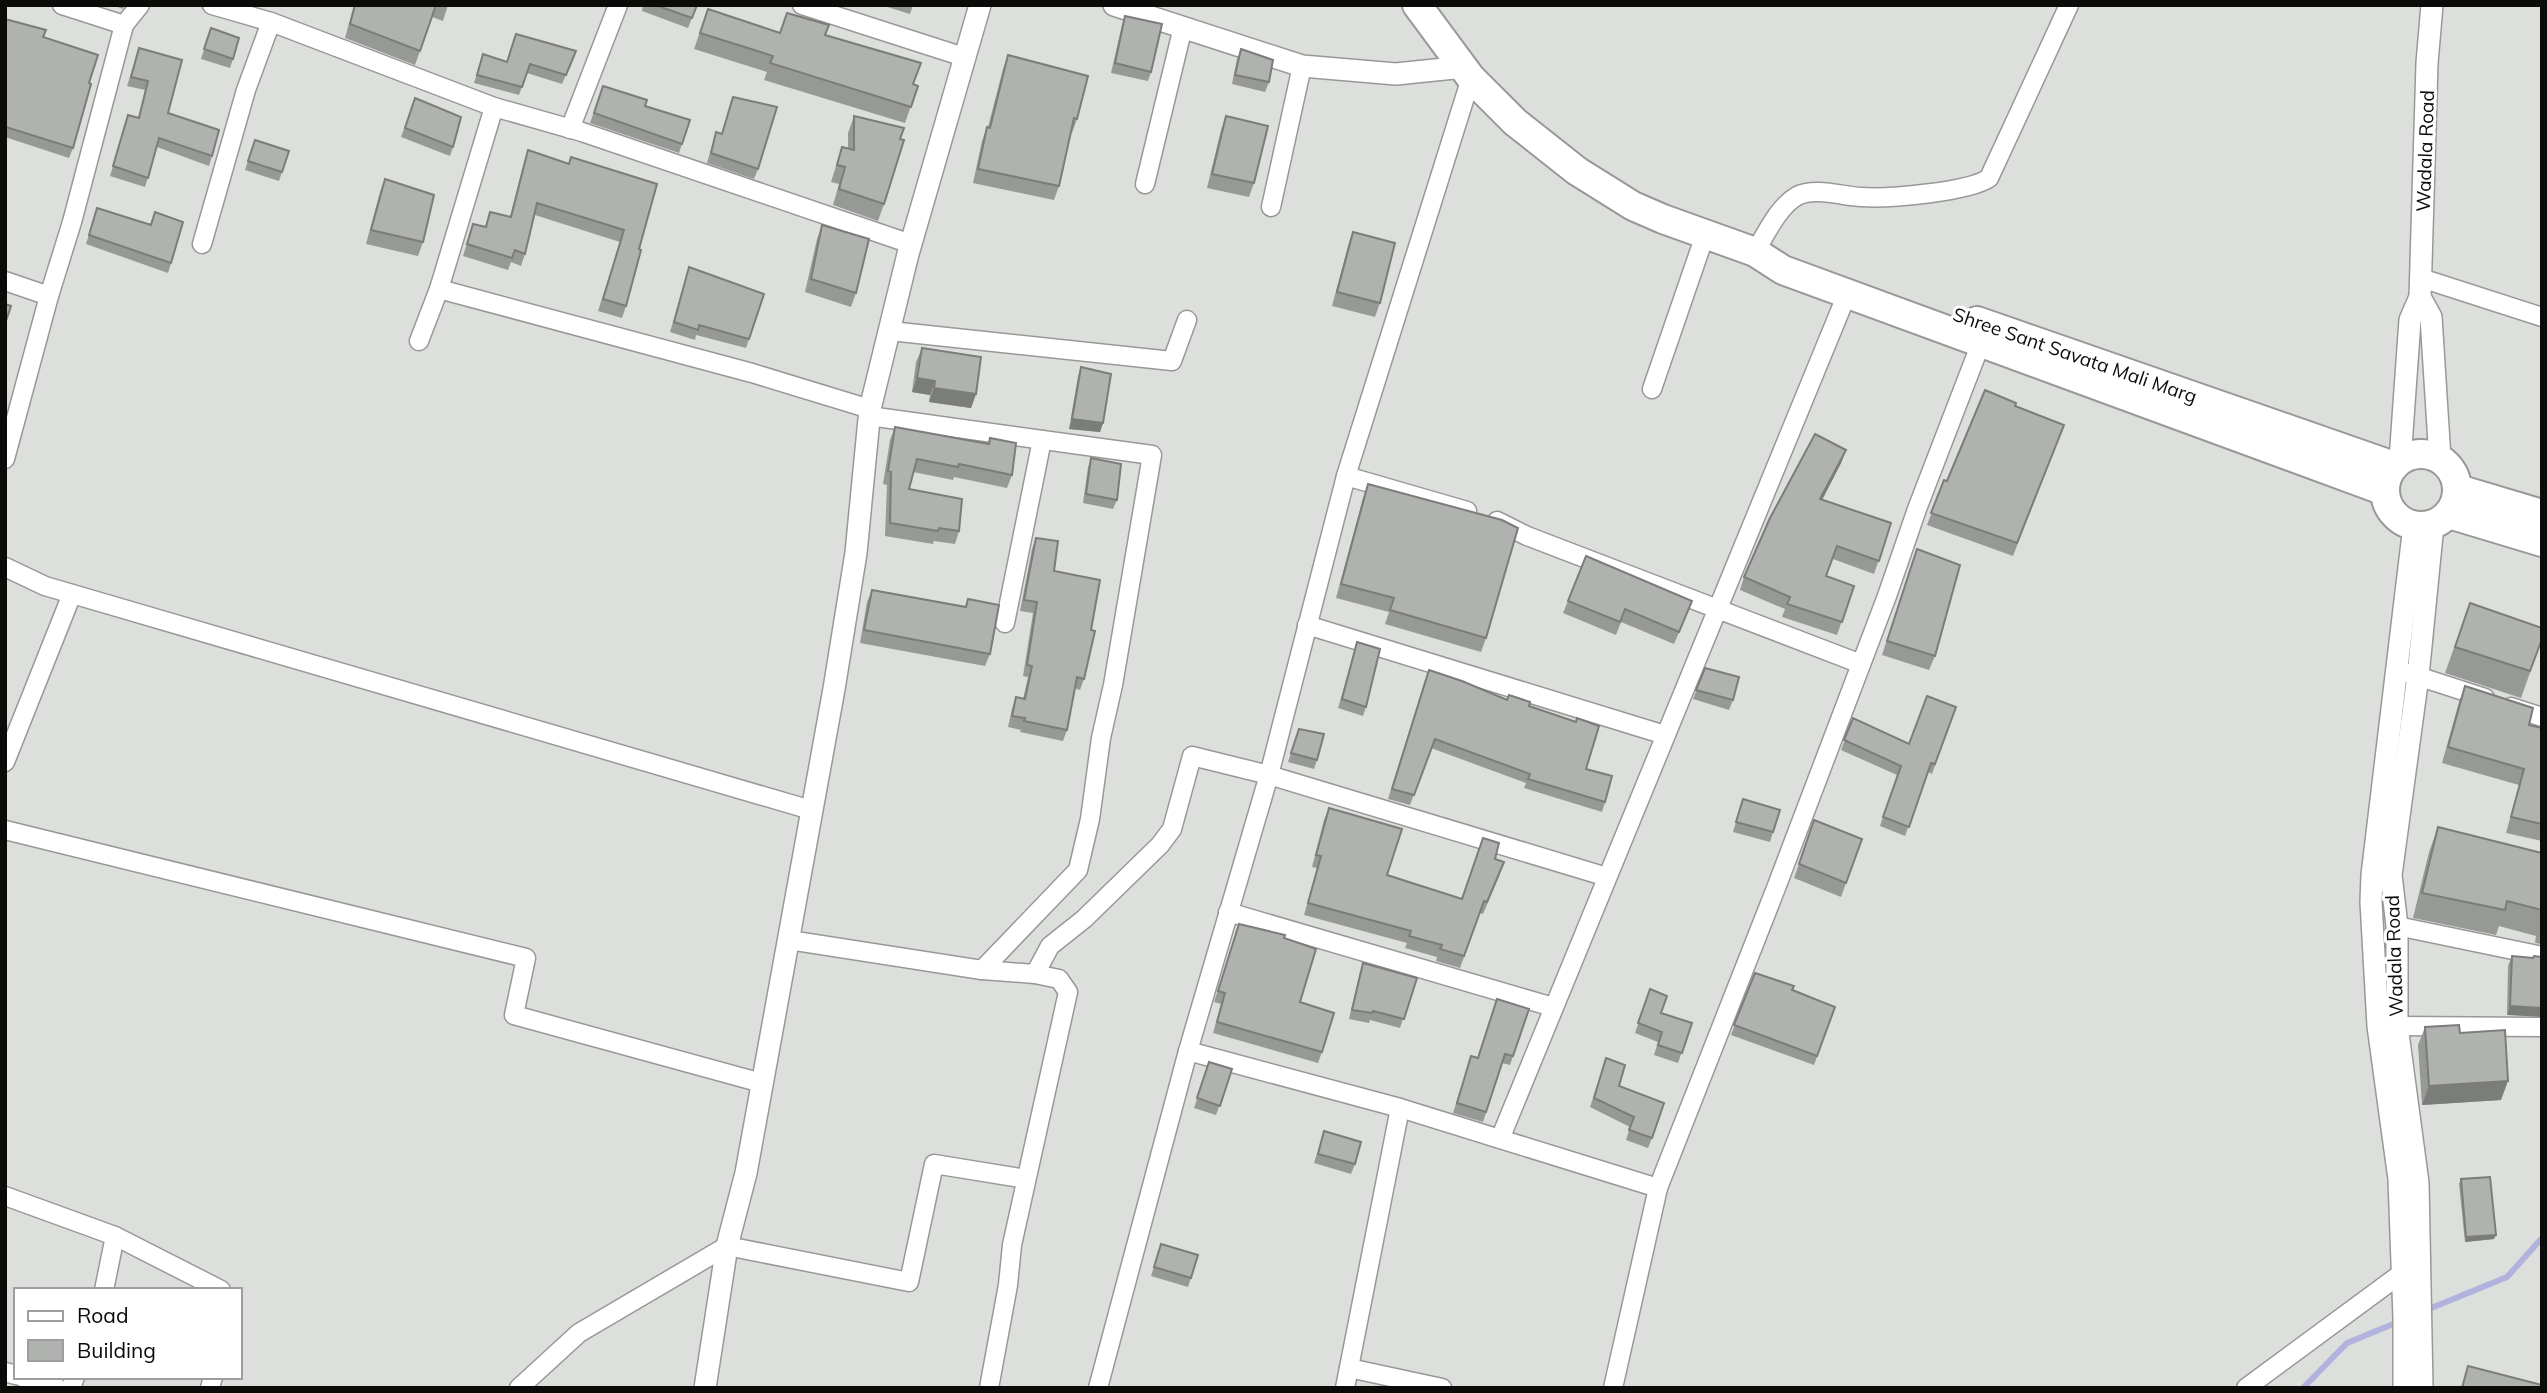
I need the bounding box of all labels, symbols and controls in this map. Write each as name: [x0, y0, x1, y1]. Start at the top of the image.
street label: Wadala Road: [2411, 90, 2439, 212]
street label: Shree Sant Savata Mali Marg: [1950, 302, 2200, 408]
street label: Wadala Road: [2380, 895, 2408, 1017]
legend: [14, 1288, 242, 1379]
text: Road: [77, 1302, 128, 1328]
text: Building: [77, 1337, 156, 1363]

